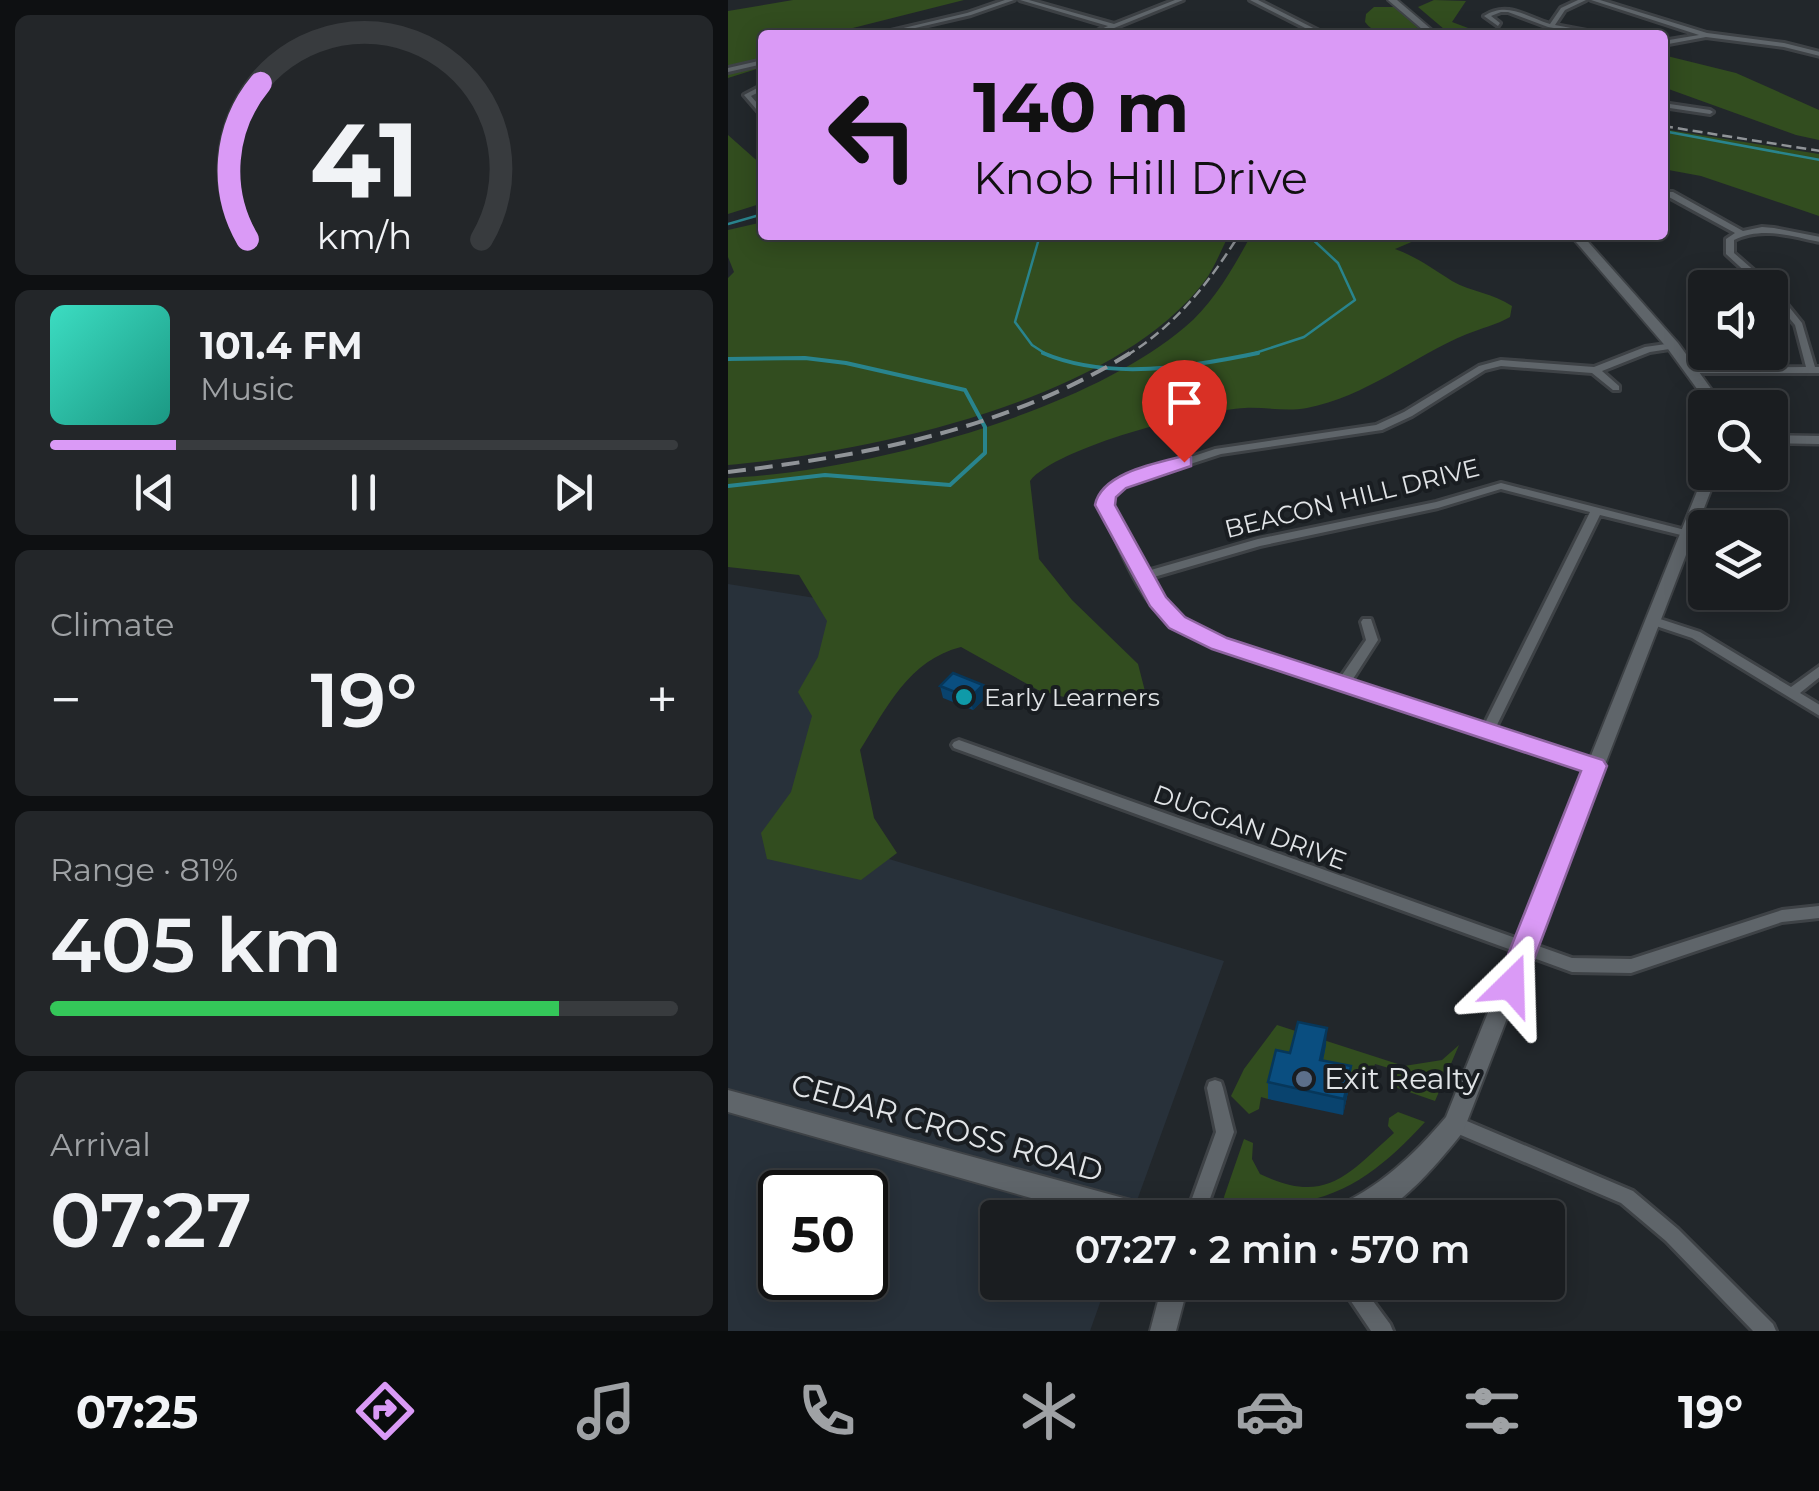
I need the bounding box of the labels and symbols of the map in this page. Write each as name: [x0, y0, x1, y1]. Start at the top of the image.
pin: [1142, 360, 1227, 463]
street label: BEACON HILL DRIVE: [1221, 452, 1483, 544]
place label: Early Learners: [984, 682, 1160, 712]
marker: Early Learners: [953, 686, 975, 708]
street label: DUGGAN DRIVE: [1149, 778, 1351, 876]
position arrow: [1459, 933, 1563, 1037]
place label: Exit Realty: [1324, 1060, 1480, 1097]
street label: CEDAR CROSS ROAD: [787, 1065, 1107, 1190]
marker: Exit Realty: [1293, 1068, 1315, 1090]
speed limit sign: 50: [758, 1170, 888, 1300]

